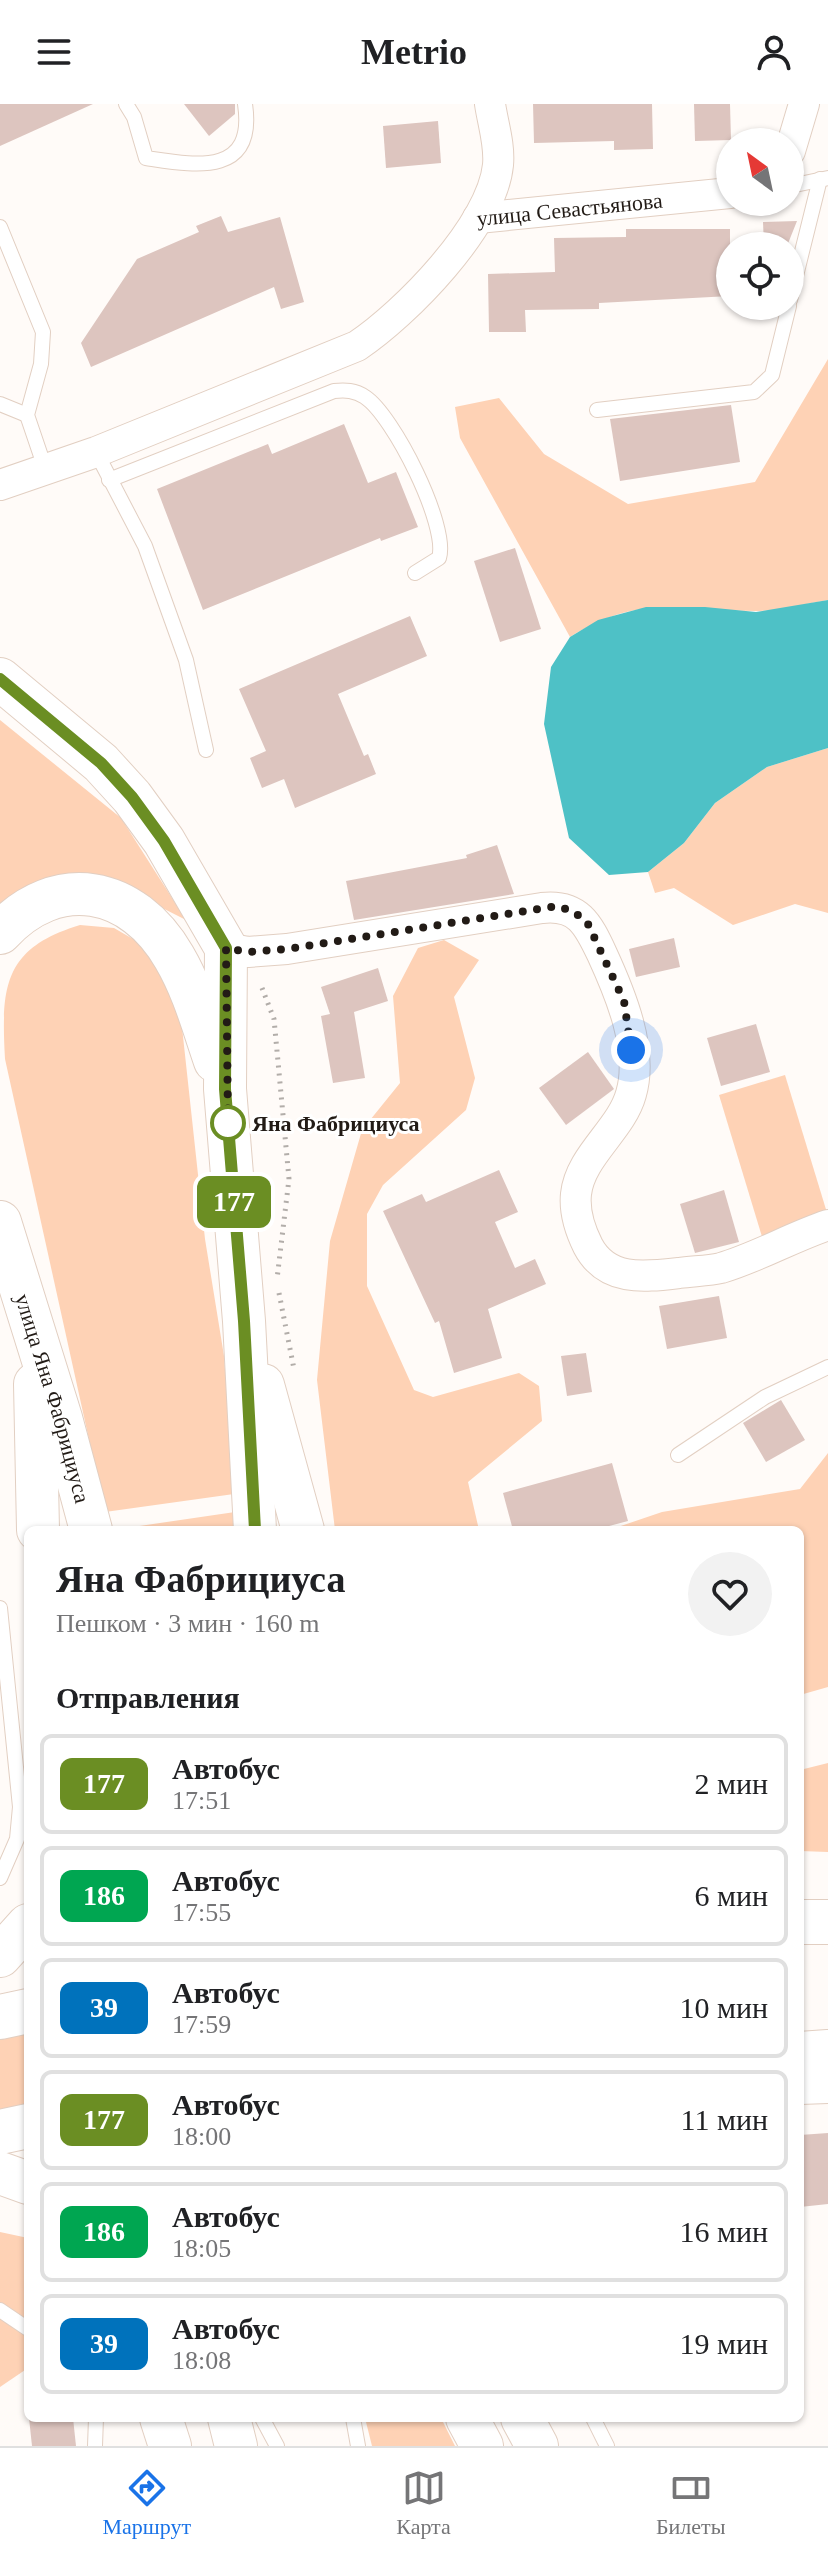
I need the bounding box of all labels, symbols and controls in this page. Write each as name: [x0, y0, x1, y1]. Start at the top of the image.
icon: menu: [32, 30, 76, 74]
icon: person: [752, 30, 796, 74]
text: Metrio: [361, 32, 467, 72]
north arrow: [716, 128, 804, 216]
map controls: [716, 128, 804, 320]
street label: улица Севастьянова: [475, 187, 664, 231]
button: locate: [716, 232, 804, 320]
your location: [611, 1030, 651, 1070]
marker: Яна Фабрициуса: [211, 1106, 245, 1140]
place label: Яна Фабрициуса: [252, 1111, 420, 1136]
line badge: 177: [188, 1176, 280, 1228]
text: 177: [213, 1186, 255, 1217]
street label: улица Яна Фабрициуса: [10, 1290, 96, 1506]
button: heart: [688, 1552, 772, 1636]
text: Яна Фабрициуса: [56, 1558, 345, 1600]
text: Пешком · 3 мин · 160 m: [56, 1609, 319, 1638]
text: Отправления: [56, 1681, 240, 1714]
text: Автобус: [172, 1752, 280, 1785]
text: 2 мин: [694, 1767, 768, 1800]
text: 177: [83, 1768, 125, 1799]
text: 17:51: [172, 1786, 231, 1815]
text: Автобус: [172, 1864, 280, 1897]
text: 6 мин: [694, 1879, 768, 1912]
text: 186: [83, 1880, 125, 1911]
text: 17:55: [172, 1898, 231, 1927]
text: Автобус: [172, 1976, 280, 2009]
text: 10 мин: [679, 1991, 768, 2024]
text: 39: [90, 1992, 118, 2023]
text: 17:59: [172, 2010, 231, 2039]
text: Автобус: [172, 2088, 280, 2121]
text: 11 мин: [681, 2103, 768, 2136]
text: 177: [83, 2104, 125, 2135]
text: 18:00: [172, 2122, 231, 2151]
text: Автобус: [172, 2200, 280, 2233]
text: 16 мин: [679, 2215, 768, 2248]
text: 186: [83, 2216, 125, 2247]
text: 18:05: [172, 2234, 231, 2263]
text: Автобус: [172, 2312, 280, 2345]
text: 19 мин: [679, 2327, 768, 2360]
text: 39: [90, 2328, 118, 2359]
text: 18:08: [172, 2346, 231, 2375]
tab: Маршрут: [103, 2466, 191, 2540]
tab: Карта: [396, 2466, 451, 2540]
tab: Билеты: [656, 2466, 725, 2540]

